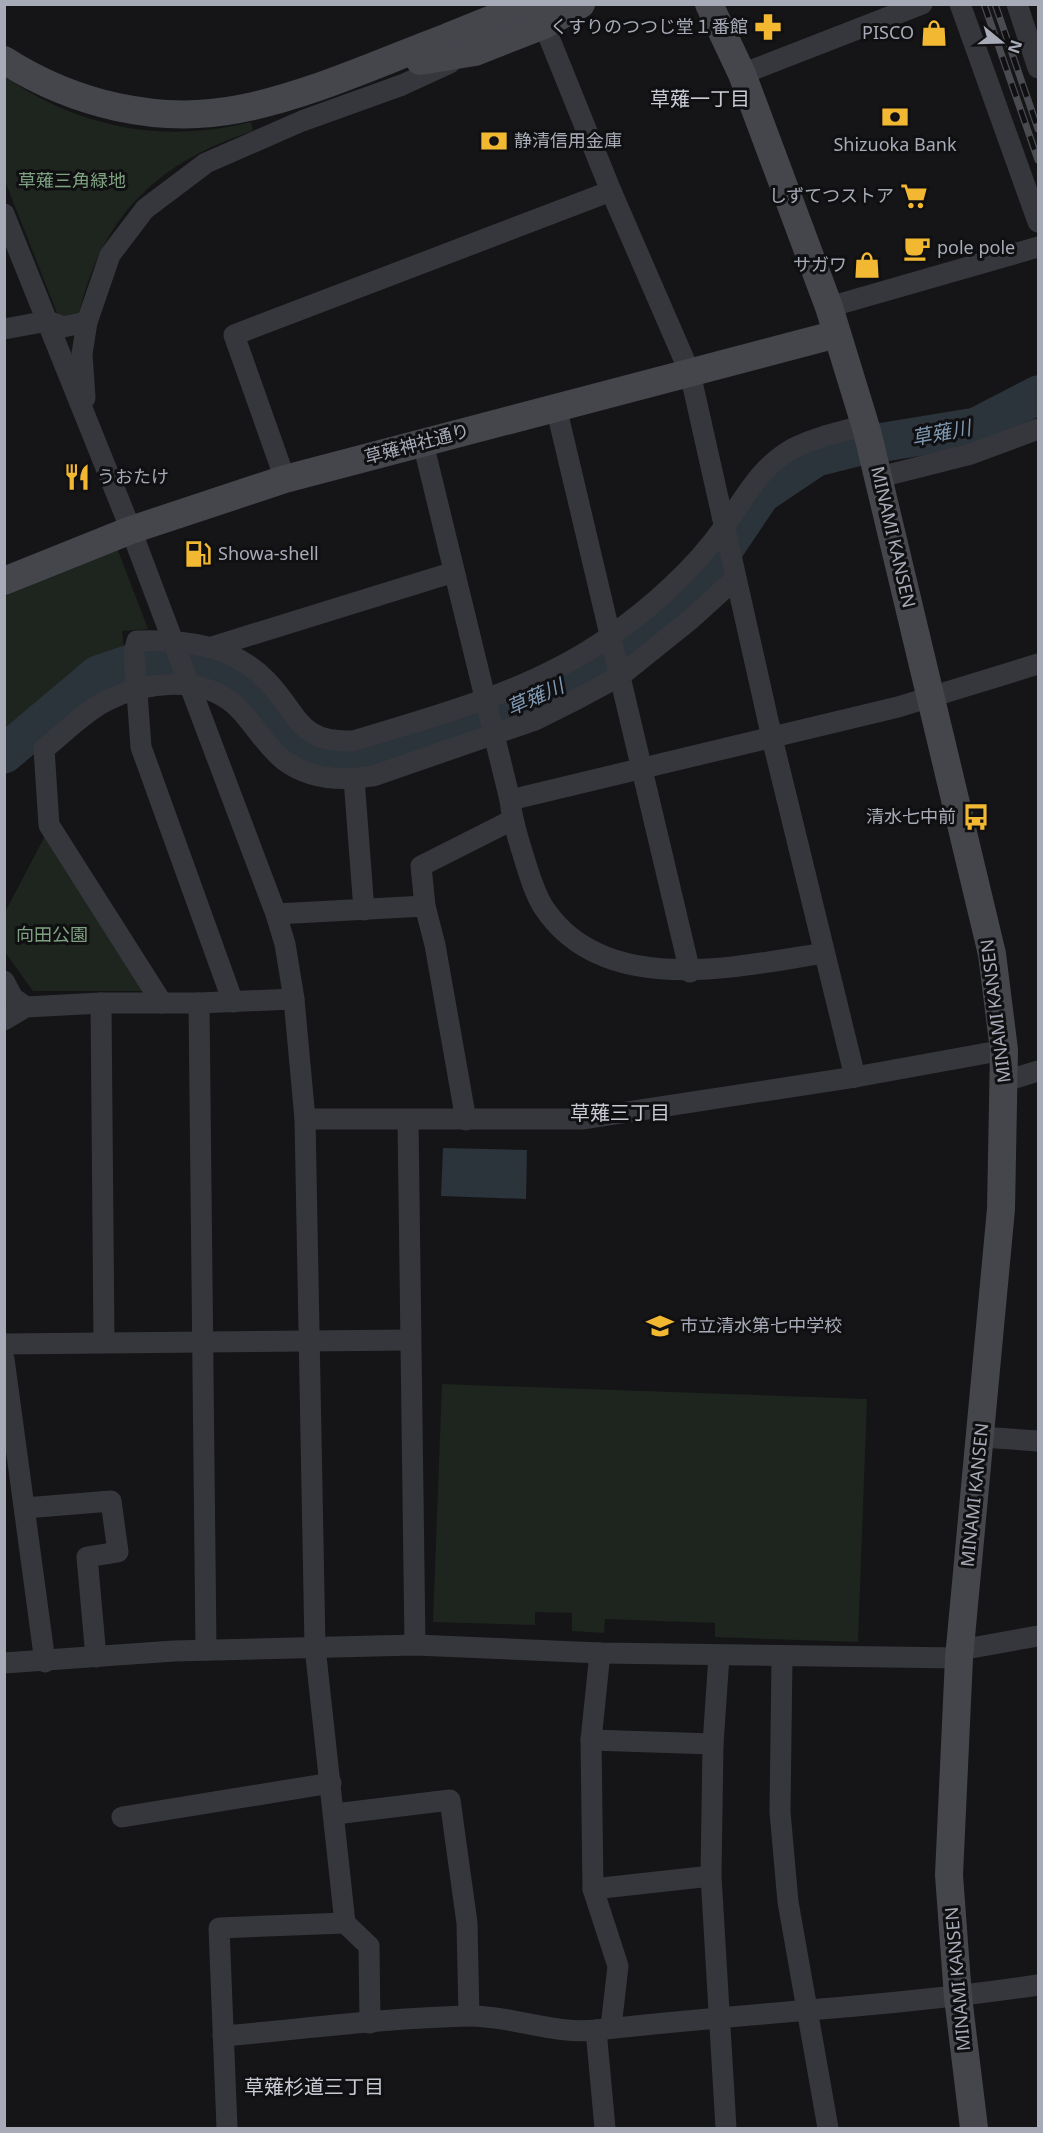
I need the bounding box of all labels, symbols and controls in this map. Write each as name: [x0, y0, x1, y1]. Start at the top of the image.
pharmacy icon: くすりのつつじ堂１番館: [753, 12, 783, 42]
north arrow: [971, 12, 1031, 72]
place label: くすりのつつじ堂１番館: [550, 14, 748, 38]
shop icon: PISCO: [919, 18, 949, 48]
place label: PISCO: [862, 20, 914, 44]
text: N: [1003, 37, 1028, 57]
district label: 草薙一丁目: [650, 85, 750, 112]
bank icon: Shizuoka Bank: [880, 102, 910, 132]
bank icon: 静清信用金庫: [479, 126, 509, 156]
place label: 静清信用金庫: [514, 128, 622, 152]
place label: Shizuoka Bank: [833, 132, 957, 156]
park label: 草薙三角緑地: [18, 168, 126, 192]
supermarket icon: しずてつストア: [899, 181, 929, 211]
place label: しずてつストア: [769, 183, 894, 207]
cafe icon: pole pole: [902, 233, 932, 263]
place label: pole pole: [937, 235, 1015, 259]
shop icon: サガワ: [852, 250, 882, 280]
place label: サガワ: [793, 252, 847, 276]
water label: 草薙川: [909, 413, 975, 451]
street label: 草薙神社通り: [361, 417, 472, 469]
restaurant icon: うおたけ: [62, 462, 92, 492]
place label: うおたけ: [97, 464, 169, 488]
street label: MINAMI KANSEN: [866, 464, 922, 610]
fuel station icon: Showa-shell: [183, 539, 213, 569]
place label: Showa-shell: [218, 541, 319, 565]
water label: 草薙川: [502, 671, 570, 721]
bus stop icon: 清水七中前: [961, 802, 991, 832]
place label: 清水七中前: [866, 804, 956, 828]
park label: 向田公園: [16, 922, 88, 946]
street label: MINAMI KANSEN: [974, 938, 1016, 1084]
district label: 草薙三丁目: [570, 1099, 670, 1126]
school or university icon: 市立清水第七中学校: [645, 1311, 675, 1341]
place label: 市立清水第七中学校: [680, 1313, 842, 1337]
street label: MINAMI KANSEN: [955, 1422, 993, 1568]
street label: MINAMI KANSEN: [939, 1906, 975, 2052]
district label: 草薙杉道三丁目: [244, 2073, 384, 2100]

